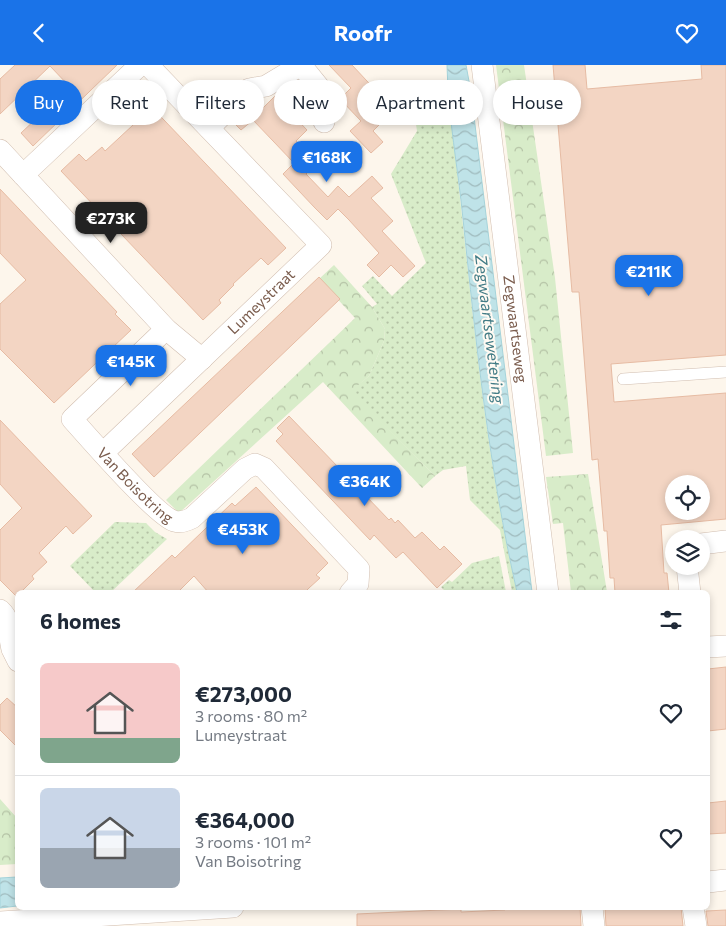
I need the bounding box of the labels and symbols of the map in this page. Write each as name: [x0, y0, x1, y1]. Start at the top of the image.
pin: €168K: [292, 141, 362, 183]
pin: €273K: [76, 201, 146, 244]
water label: Zegwaartsewetering: [472, 252, 509, 406]
pin: €211K: [614, 255, 684, 297]
street label: Lumeystraat: [223, 265, 298, 337]
street label: Zegwaartseweg: [500, 274, 532, 384]
pin: €145K: [96, 345, 166, 387]
street label: Van Boisotring: [94, 443, 177, 527]
pin: €364K: [330, 465, 400, 507]
pin: €453K: [208, 513, 278, 555]

